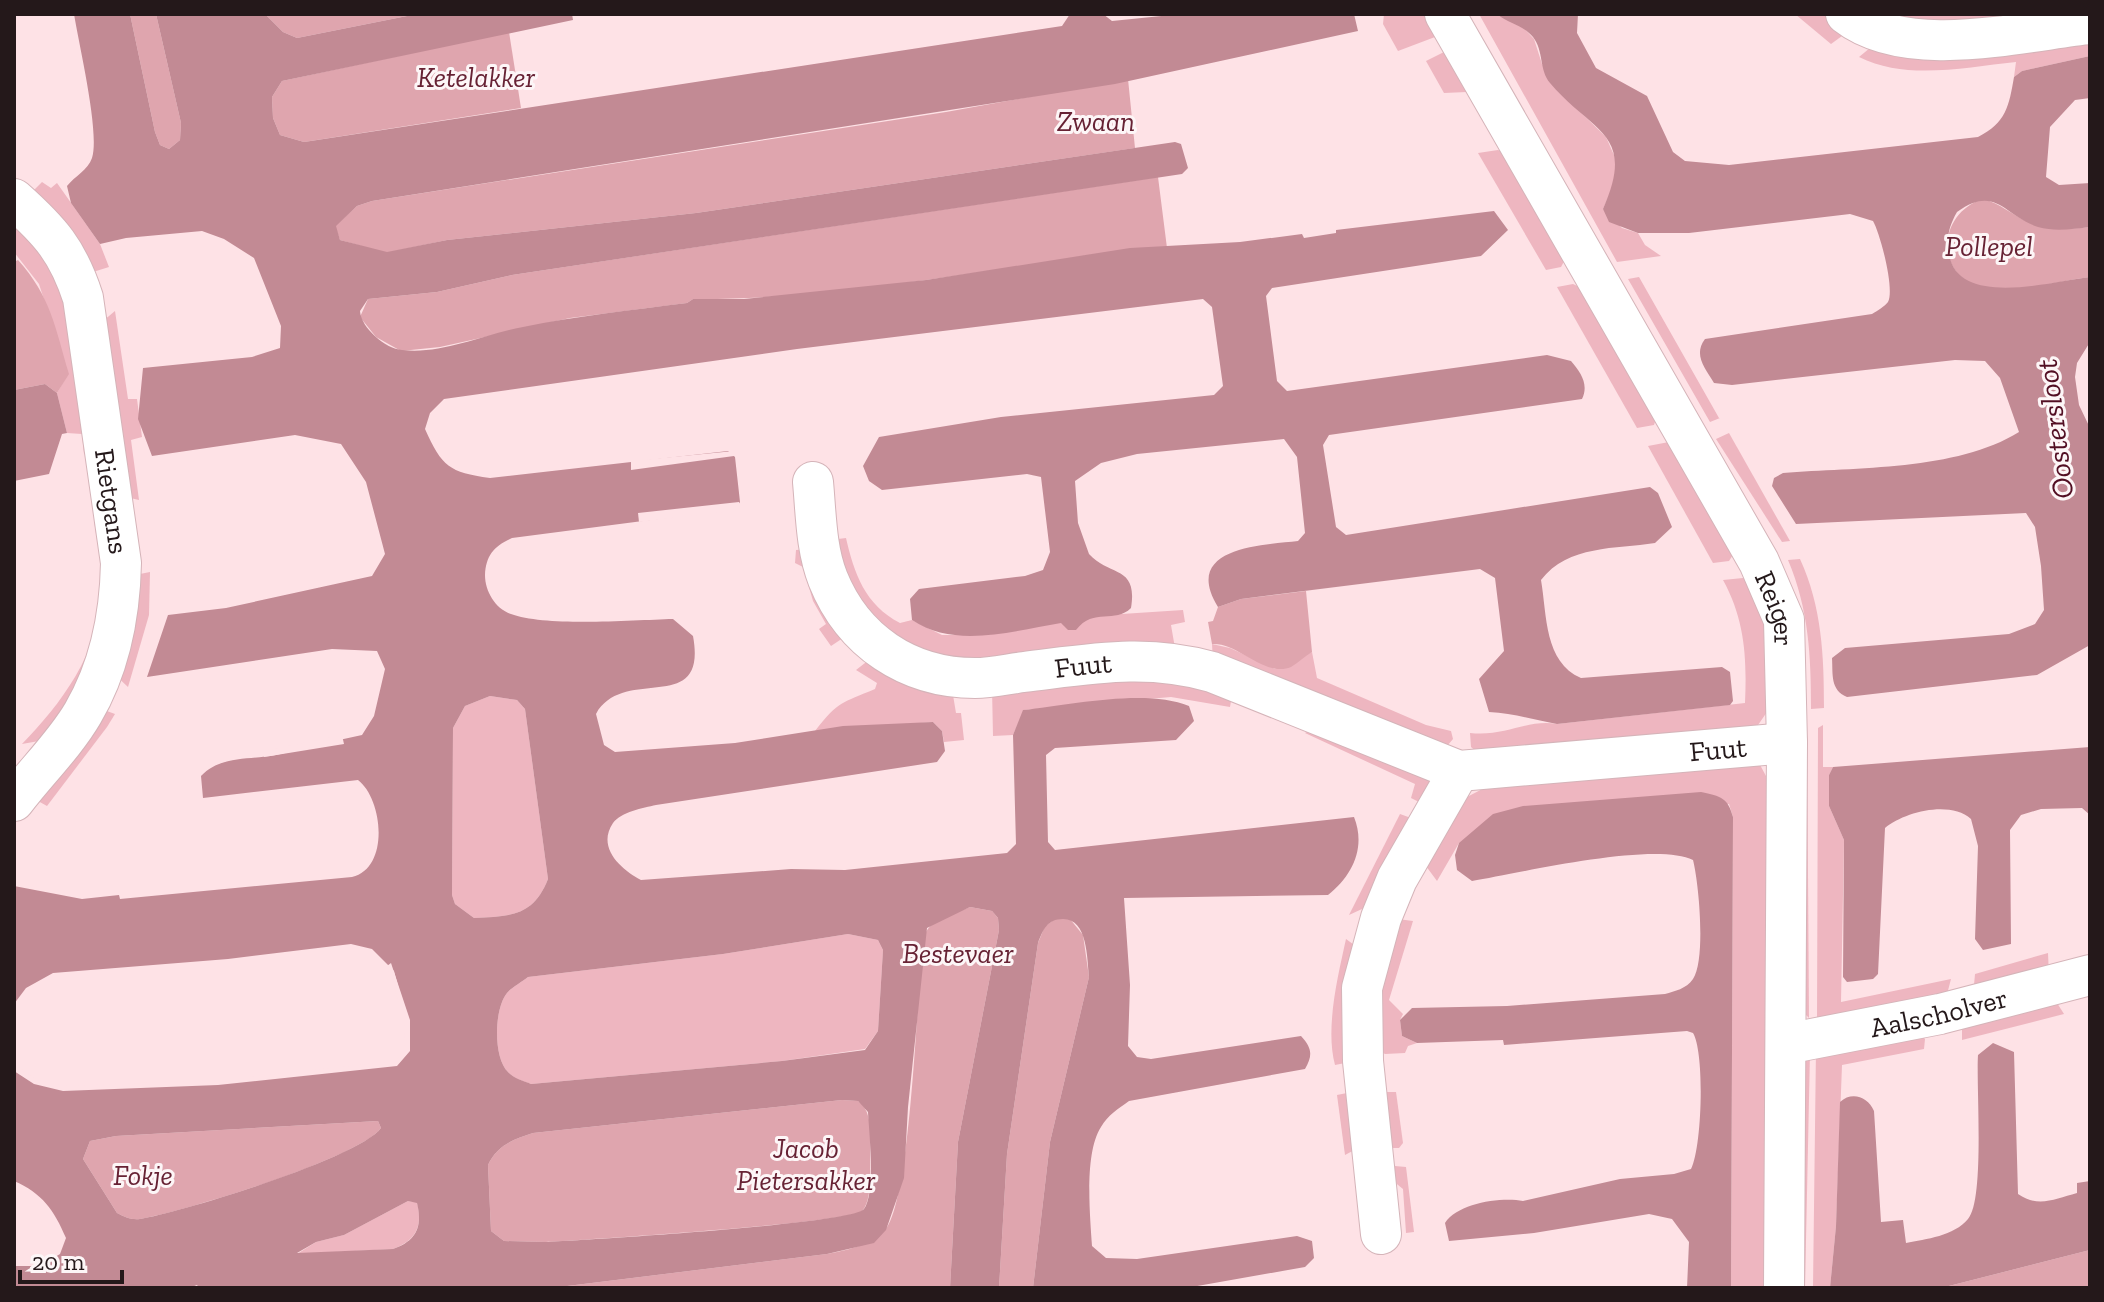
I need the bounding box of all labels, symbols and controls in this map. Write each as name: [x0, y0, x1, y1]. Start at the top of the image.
park label: Ketelakker: [417, 61, 536, 94]
park label: Zwaan: [1057, 105, 1135, 138]
park label: Pollepel: [1945, 230, 2033, 263]
water label: Oostersloot: [2029, 357, 2081, 501]
street label: Rietgans: [88, 447, 136, 556]
street label: Reiger: [1748, 566, 1801, 647]
street label: Fuut: [1053, 646, 1113, 685]
street label: Fuut: [1688, 730, 1749, 768]
park label: Bestevaer: [902, 937, 1014, 970]
street label: Aalscholver: [1867, 981, 2011, 1044]
park label: Jacob Pietersakker: [737, 1132, 876, 1197]
park label: Fokje: [113, 1159, 173, 1192]
scale bar: [20, 1234, 122, 1284]
text: 20 m: [32, 1247, 85, 1276]

